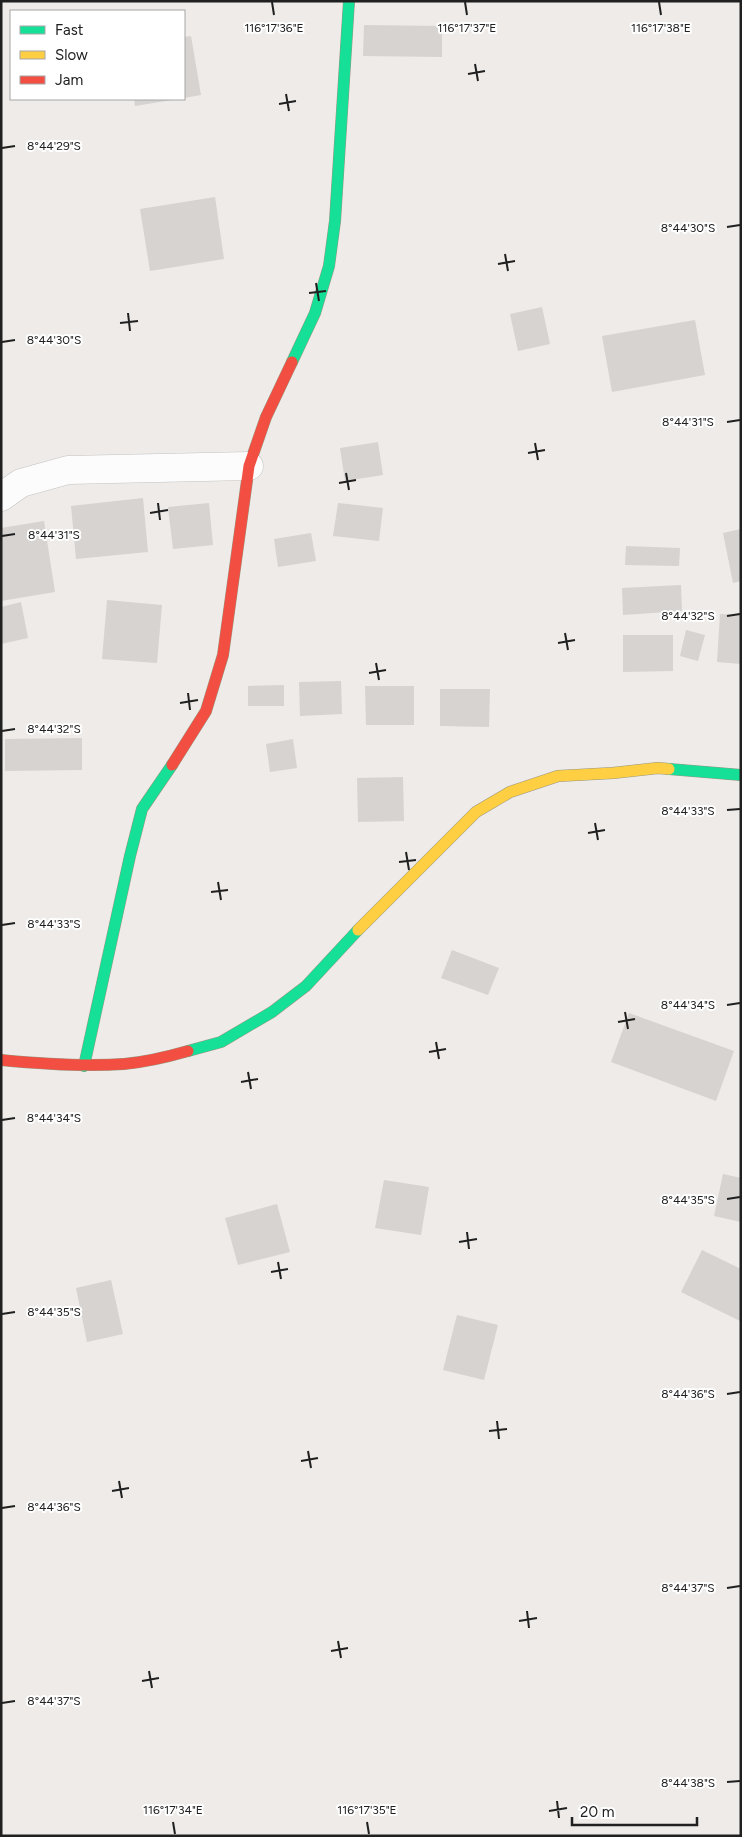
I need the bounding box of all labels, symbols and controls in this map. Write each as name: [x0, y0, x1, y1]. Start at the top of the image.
legend: [10, 10, 185, 100]
text: Fast: [55, 21, 84, 39]
text: 116°17'36"E: [244, 21, 304, 35]
text: 116°17'37"E: [438, 21, 496, 35]
text: 116°17'38"E: [631, 21, 691, 35]
text: Slow: [55, 46, 88, 64]
text: Jam: [55, 71, 83, 89]
text: 8°44'29"S: [27, 139, 81, 153]
text: 8°44'30"S: [661, 221, 715, 235]
text: 8°44'30"S: [27, 333, 81, 347]
text: 8°44'31"S: [662, 415, 714, 429]
text: 8°44'31"S: [28, 528, 80, 542]
text: 8°44'32"S: [661, 609, 715, 623]
text: 8°44'32"S: [27, 722, 81, 736]
text: 8°44'33"S: [661, 804, 715, 818]
text: 8°44'33"S: [27, 917, 81, 931]
text: 8°44'34"S: [661, 998, 715, 1012]
text: 8°44'34"S: [27, 1111, 81, 1125]
text: 8°44'35"S: [661, 1193, 715, 1207]
text: 8°44'35"S: [27, 1305, 81, 1319]
text: 8°44'36"S: [661, 1387, 715, 1401]
text: 8°44'36"S: [27, 1500, 81, 1514]
text: 8°44'37"S: [661, 1581, 715, 1595]
text: 8°44'37"S: [27, 1694, 81, 1708]
text: 8°44'38"S: [661, 1776, 715, 1790]
scale bar: [572, 1794, 697, 1826]
text: 116°17'34"E: [143, 1803, 203, 1817]
text: 116°17'35"E: [337, 1803, 397, 1817]
text: 20 m: [580, 1803, 614, 1821]

